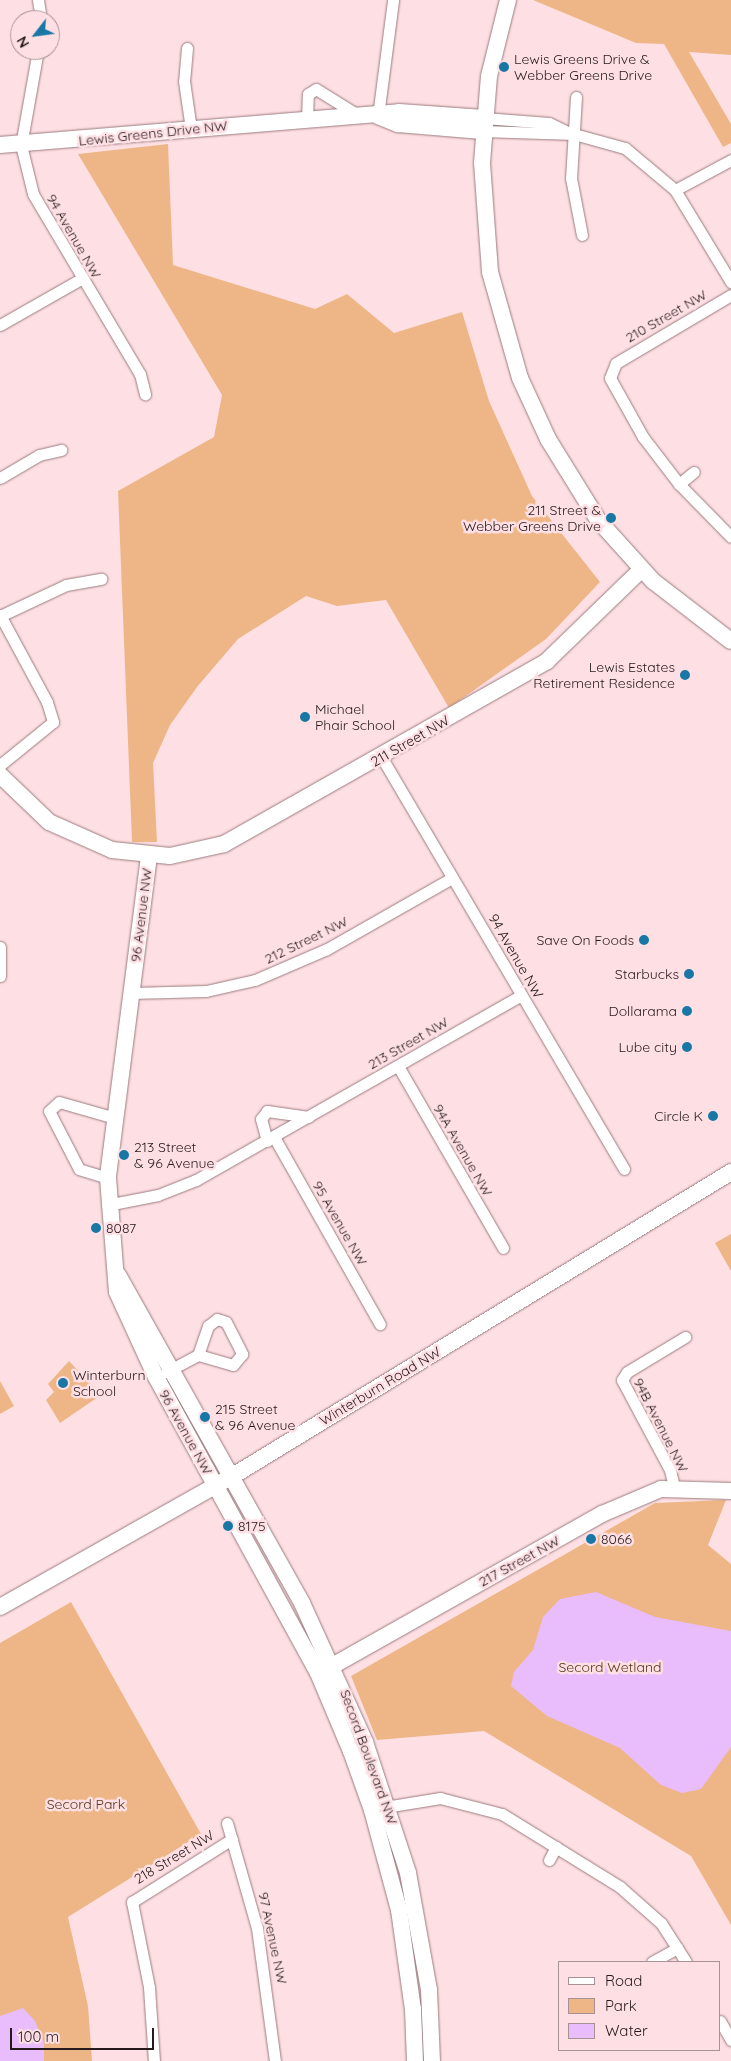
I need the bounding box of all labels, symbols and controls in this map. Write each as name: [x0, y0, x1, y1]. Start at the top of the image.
north arrow: [10, 10, 60, 60]
text: N: [13, 33, 33, 51]
place label: Lewis Greens Drive & Webber Greens Drive: [514, 51, 652, 84]
marker: Lewis Greens Drive & Webber Greens Drive: [498, 61, 510, 73]
street label: Lewis Greens Drive NW: [78, 117, 228, 149]
street label: 94 Avenue NW: [43, 191, 105, 281]
street label: 210 Street NW: [622, 286, 710, 346]
place label: 211 Street & Webber Greens Drive: [463, 502, 601, 534]
marker: 211 Street & Webber Greens Drive: [605, 512, 617, 524]
place label: Lewis Estates Retirement Residence: [533, 659, 675, 692]
marker: Lewis Estates Retirement Residence: [679, 669, 691, 681]
place label: Michael Phair School: [315, 701, 395, 734]
marker: Michael Phair School: [299, 711, 311, 723]
street label: 211 Street NW: [368, 712, 452, 770]
street label: 96 Avenue NW: [127, 867, 155, 963]
street label: 94 Avenue NW: [485, 911, 547, 1001]
street label: 212 Street NW: [262, 913, 350, 967]
place label: Save On Foods: [536, 932, 634, 948]
marker: Save On Foods: [638, 934, 650, 946]
place label: Starbucks: [615, 966, 679, 982]
marker: Starbucks: [683, 968, 695, 980]
place label: Dollarama: [608, 1003, 677, 1019]
marker: Dollarama: [681, 1005, 693, 1017]
street label: 213 Street NW: [365, 1013, 451, 1073]
place label: Lube city: [618, 1039, 677, 1055]
marker: Lube city: [681, 1041, 693, 1053]
street label: 94A Avenue NW: [430, 1101, 496, 1199]
place label: Circle K: [654, 1108, 703, 1124]
marker: Circle K: [707, 1110, 719, 1122]
place label: 213 Street & 96 Avenue: [134, 1139, 214, 1172]
marker: 213 Street & 96 Avenue: [118, 1149, 130, 1161]
street label: 95 Avenue NW: [309, 1178, 371, 1268]
place label: 8087: [106, 1220, 136, 1236]
marker: 8087: [90, 1222, 102, 1234]
street label: Winterburn Road NW: [316, 1343, 444, 1429]
place label: Winterburn School: [73, 1367, 146, 1400]
street label: 94B Avenue NW: [630, 1375, 692, 1475]
marker: Winterburn School: [57, 1377, 69, 1389]
street label: 96 Avenue NW: [156, 1387, 216, 1477]
place label: 215 Street & 96 Avenue: [215, 1401, 295, 1434]
marker: 215 Street & 96 Avenue: [199, 1411, 211, 1423]
place label: 8175: [238, 1518, 266, 1534]
marker: 8175: [222, 1520, 234, 1532]
place label: 8066: [601, 1531, 632, 1547]
street label: 217 Street NW: [476, 1532, 562, 1590]
marker: 8066: [585, 1533, 597, 1545]
park label: Secord Wetland: [558, 1659, 662, 1675]
street label: Secord Boulevard NW: [337, 1687, 401, 1827]
park label: Secord Park: [47, 1796, 125, 1812]
street label: 218 Street NW: [131, 1827, 217, 1887]
street label: 97 Avenue NW: [255, 1890, 291, 1986]
legend: [558, 1961, 721, 2051]
text: Road: [605, 1971, 642, 1990]
text: Park: [605, 1996, 637, 2015]
scale bar: [12, 2018, 156, 2050]
text: Water: [605, 2021, 648, 2040]
text: 100 m: [18, 2027, 59, 2046]

